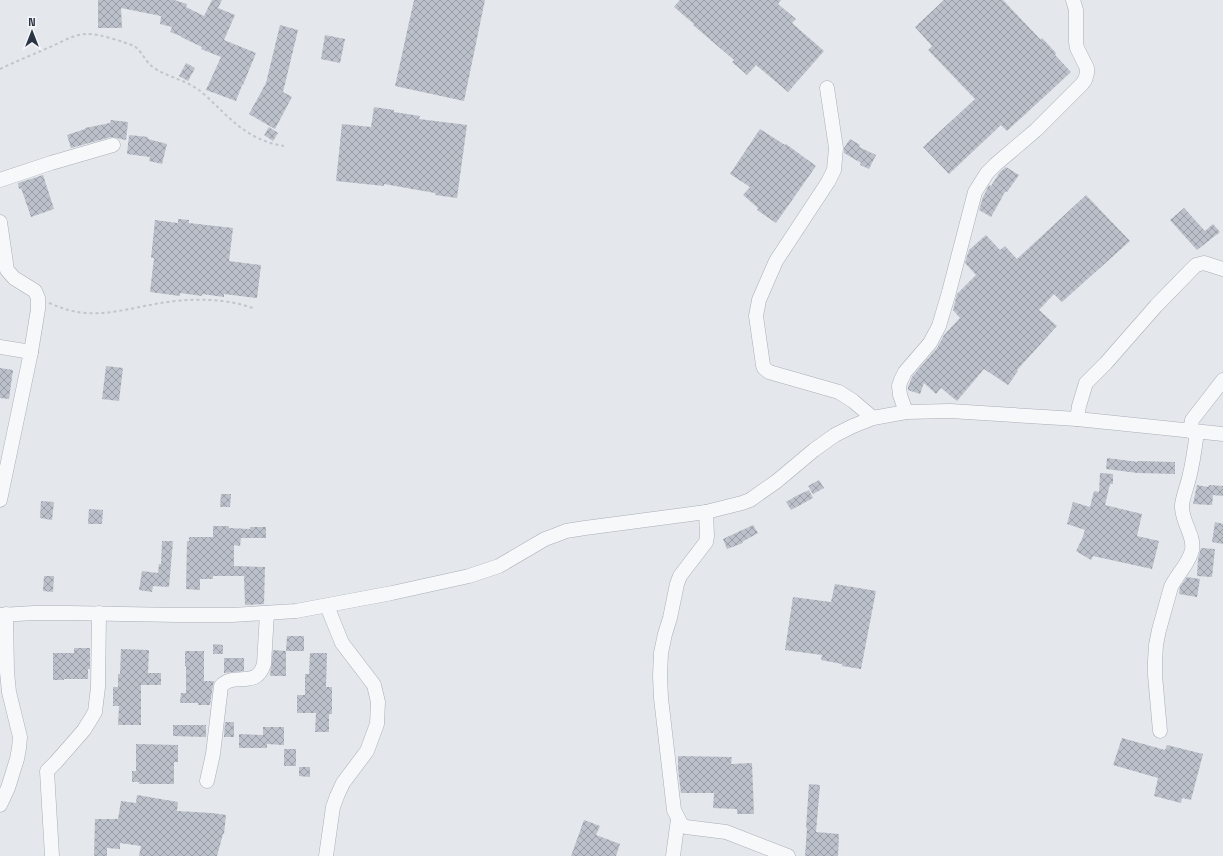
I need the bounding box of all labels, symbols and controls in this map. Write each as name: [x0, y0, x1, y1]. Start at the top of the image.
north arrow: [12, 12, 52, 52]
text: N: [28, 15, 36, 29]

